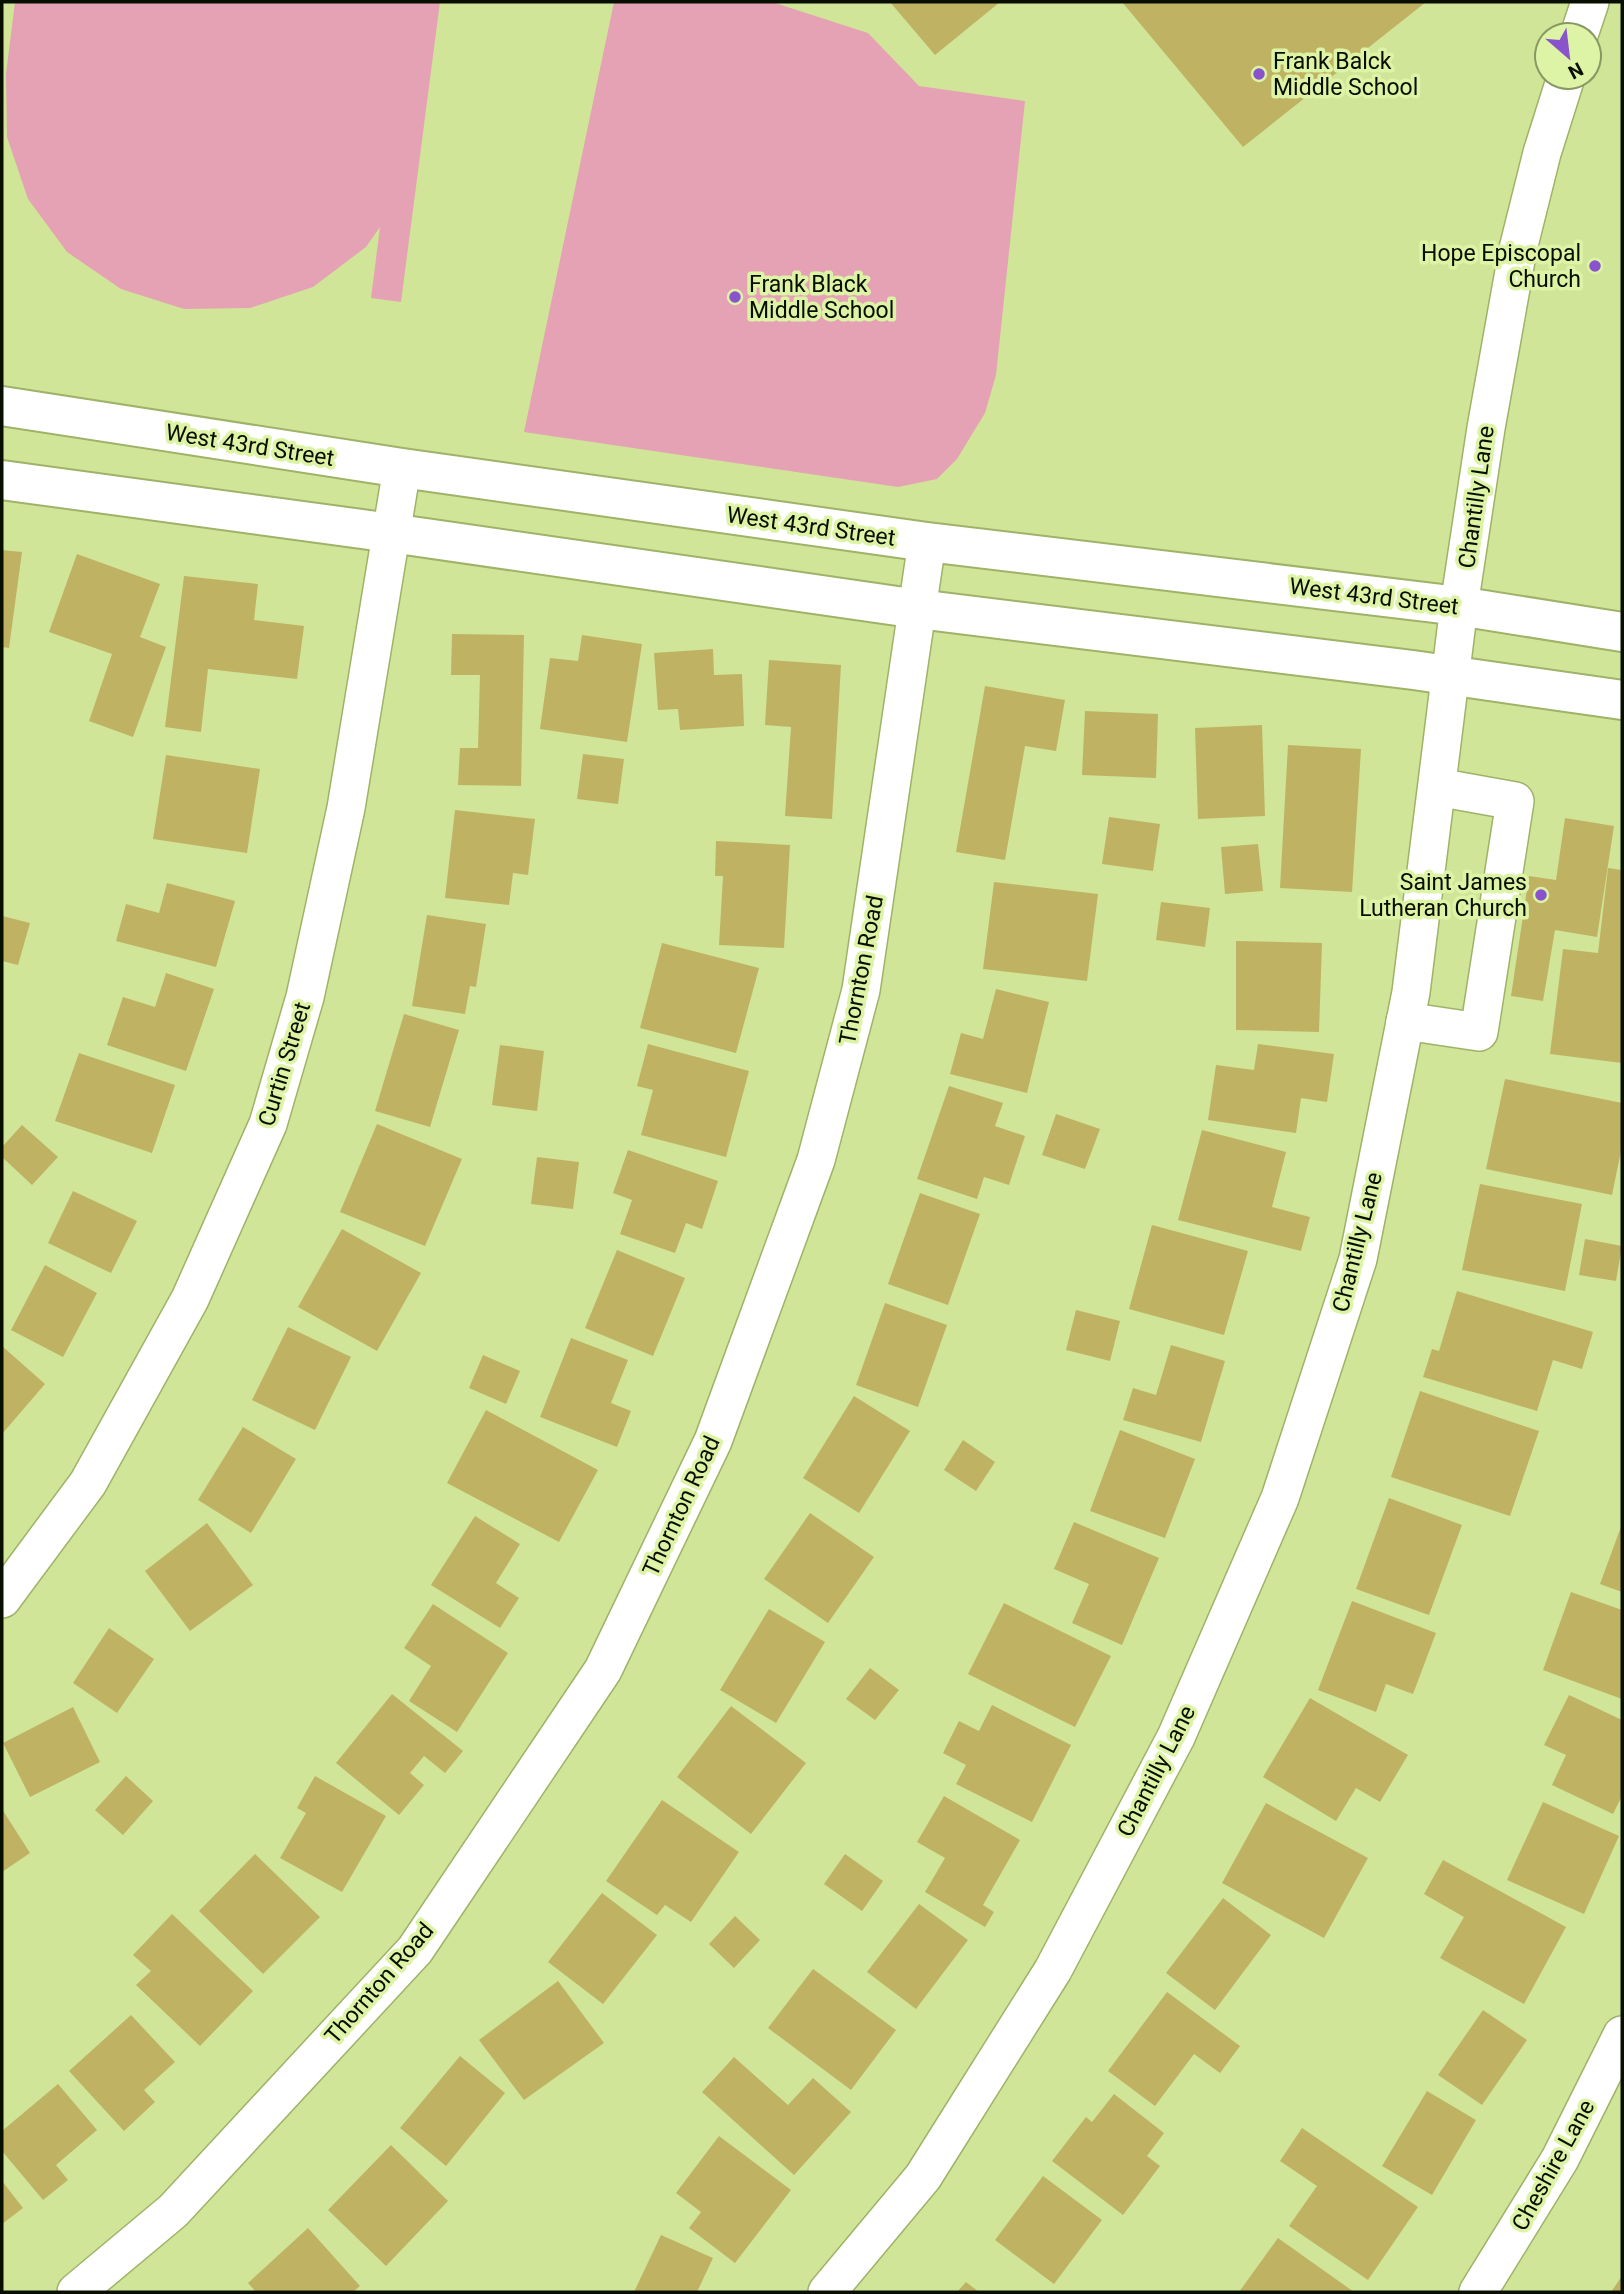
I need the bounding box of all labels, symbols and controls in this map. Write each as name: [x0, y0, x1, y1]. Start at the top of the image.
north arrow: [1533, 21, 1603, 91]
place label: Frank Balck Middle School: [1273, 48, 1418, 101]
text: N: [1564, 57, 1587, 84]
marker: Frank Balck Middle School: [1251, 66, 1267, 82]
place label: Hope Episcopal Church: [1421, 240, 1581, 293]
marker: Hope Episcopal Church: [1587, 258, 1603, 274]
place label: Frank Black Middle School: [749, 271, 894, 324]
marker: Frank Black Middle School: [727, 289, 743, 305]
street label: West 43rd Street: [164, 419, 336, 472]
street label: Chantilly Lane: [1453, 424, 1500, 570]
street label: West 43rd Street: [725, 501, 897, 552]
street label: West 43rd Street: [1288, 573, 1460, 620]
place label: Saint James Lutheran Church: [1359, 869, 1527, 922]
marker: Saint James Lutheran Church: [1533, 887, 1549, 903]
street label: Thornton Road: [834, 893, 889, 1047]
street label: Curtin Street: [253, 999, 316, 1129]
street label: Chantilly Lane: [1327, 1169, 1388, 1315]
street label: Thornton Road: [637, 1432, 726, 1581]
street label: Chantilly Lane: [1112, 1701, 1201, 1841]
street label: Thornton Road: [319, 1917, 439, 2049]
street label: Cheshire Lane: [1506, 2095, 1600, 2235]

